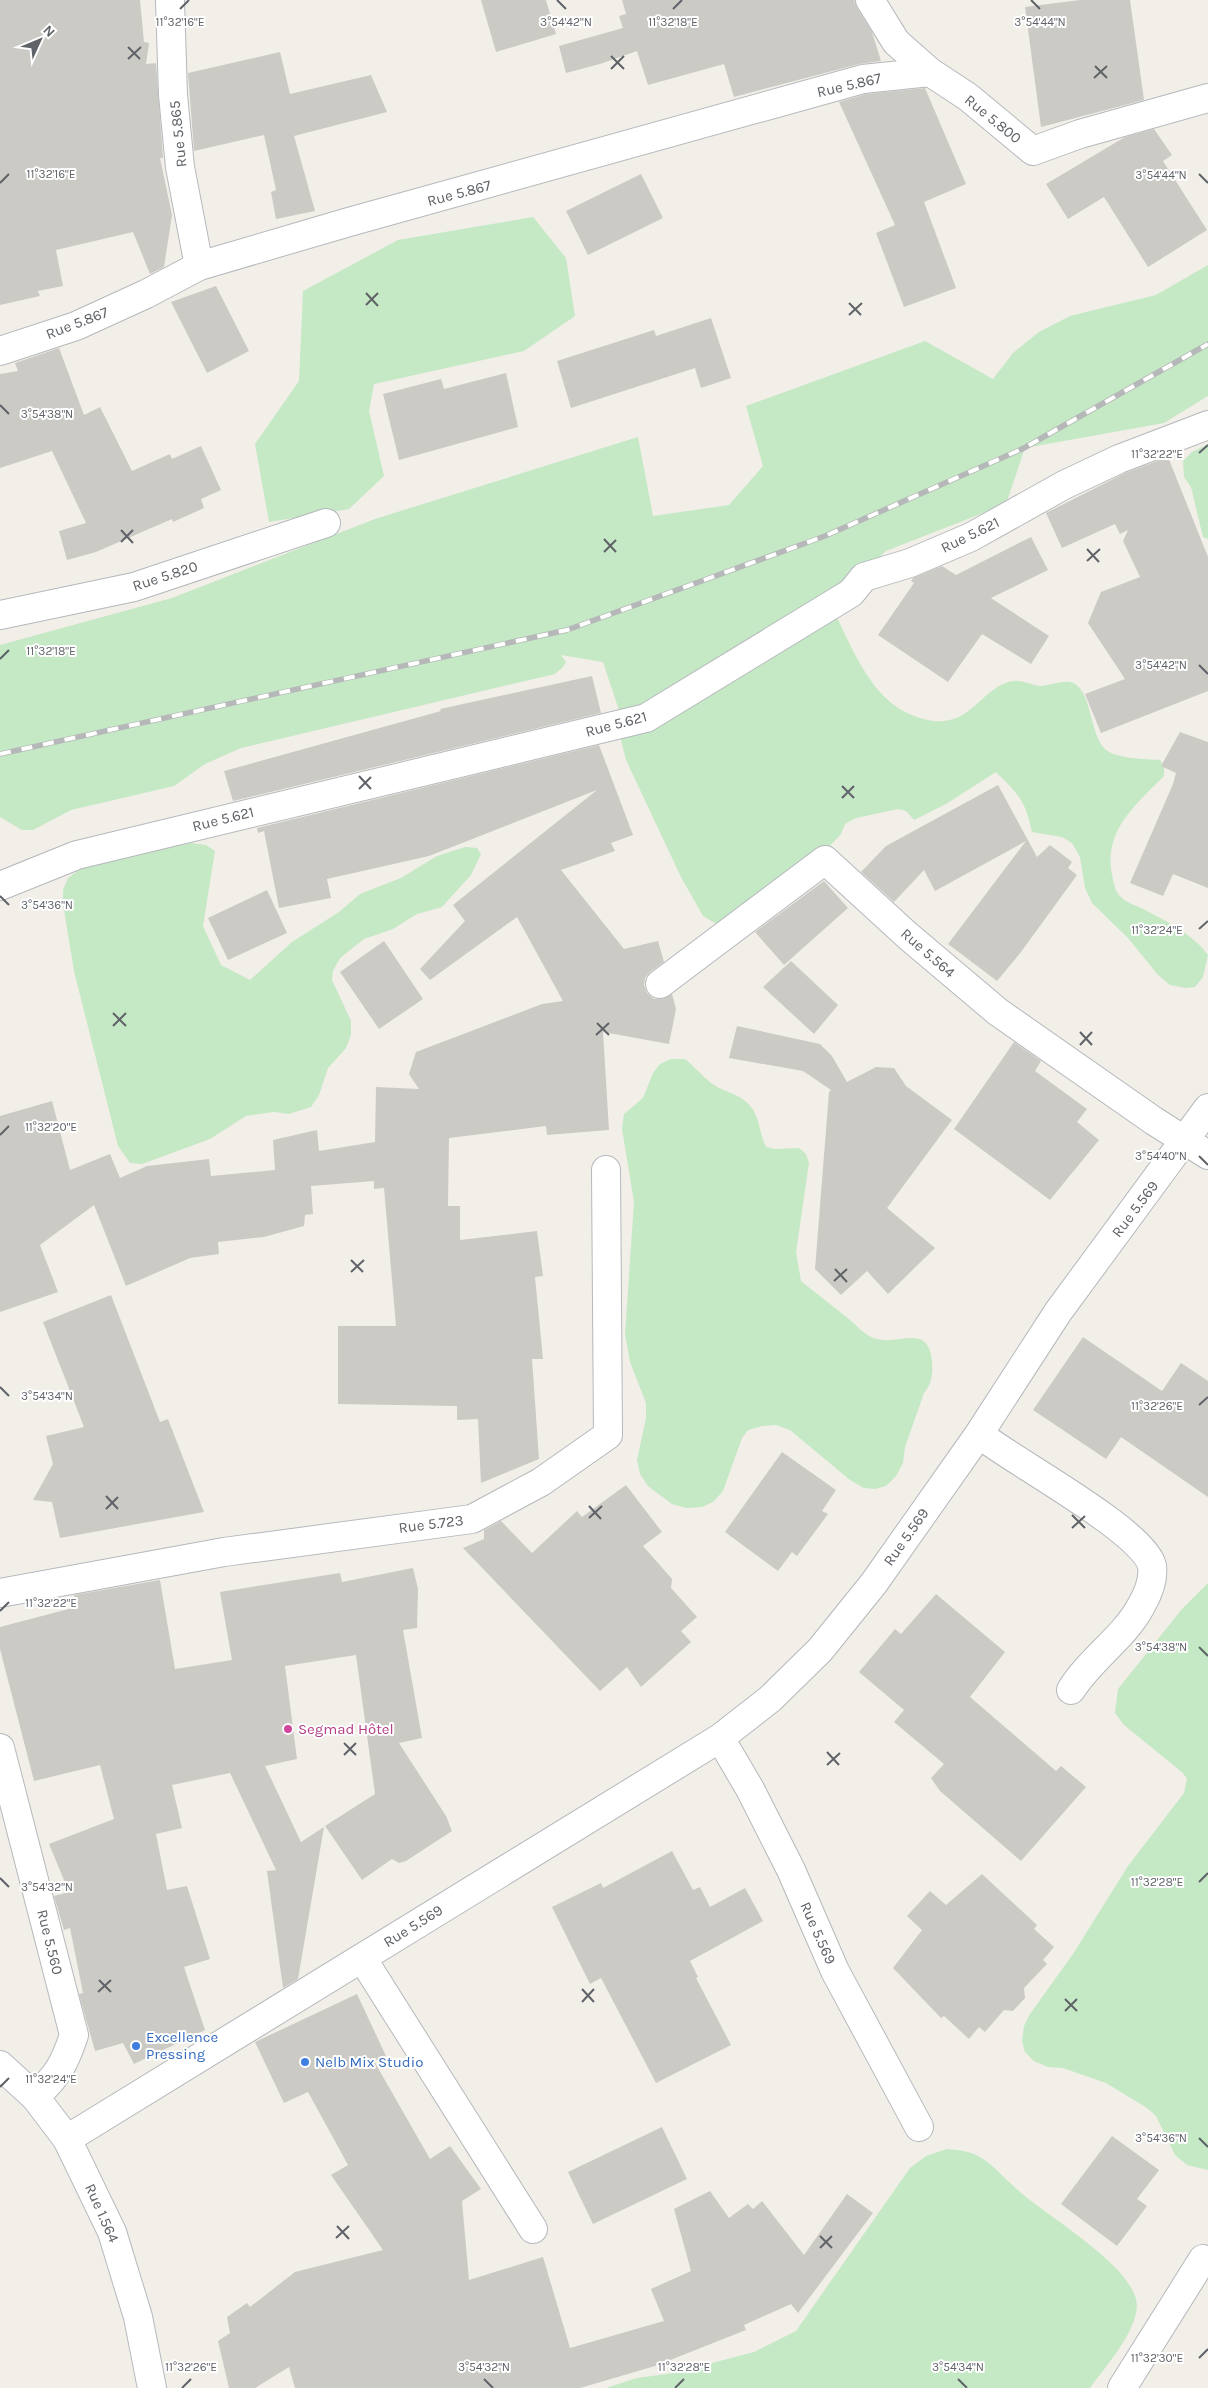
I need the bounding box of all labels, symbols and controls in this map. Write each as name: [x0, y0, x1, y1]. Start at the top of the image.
north arrow: [15, 15, 65, 65]
text: 11°32'16"E: [156, 15, 204, 29]
text: 3°54'42"N: [540, 15, 592, 29]
text: 11°32'18"E: [648, 15, 698, 29]
text: 3°54'44"N: [1014, 15, 1066, 29]
text: N: [39, 22, 59, 41]
street label: Rue 5.867: [815, 69, 883, 101]
street label: Rue 5.800: [961, 91, 1025, 147]
street label: Rue 5.865: [166, 100, 190, 168]
text: 11°32'16"E: [27, 167, 75, 181]
text: 3°54'44"N: [1135, 168, 1187, 182]
street label: Rue 5.867: [425, 176, 493, 210]
street label: Rue 5.867: [43, 303, 111, 343]
text: 3°54'38"N: [21, 407, 73, 421]
text: 11°32'22"E: [1131, 447, 1183, 461]
street label: Rue 5.621: [938, 513, 1002, 557]
street label: Rue 5.820: [130, 557, 200, 595]
text: 11°32'18"E: [26, 644, 76, 658]
text: 3°54'42"N: [1135, 658, 1187, 672]
street label: Rue 5.621: [583, 707, 649, 741]
street label: Rue 5.621: [190, 803, 256, 835]
text: 3°54'36"N: [21, 898, 73, 912]
text: 11°32'24"E: [1131, 923, 1183, 937]
street label: Rue 5.564: [897, 925, 959, 982]
text: 11°32'20"E: [25, 1120, 77, 1134]
text: 3°54'40"N: [1135, 1149, 1187, 1163]
street label: Rue 5.569: [1108, 1177, 1162, 1241]
text: 3°54'34"N: [21, 1389, 73, 1403]
text: 11°32'26"E: [1131, 1399, 1183, 1413]
street label: Rue 5.569: [880, 1505, 932, 1569]
street label: Rue 5.723: [398, 1511, 464, 1537]
text: 11°32'22"E: [25, 1596, 77, 1610]
text: 3°54'38"N: [1135, 1640, 1187, 1654]
place label: Segmad Hôtel: [298, 1720, 394, 1738]
marker: Segmad Hôtel: [282, 1723, 294, 1735]
text: 11°32'28"E: [1131, 1875, 1183, 1889]
text: 3°54'32"N: [21, 1880, 73, 1894]
street label: Rue 5.569: [796, 1899, 840, 1967]
street label: Rue 5.569: [380, 1901, 446, 1951]
street label: Rue 5.560: [33, 1907, 67, 1977]
place label: Excellence Pressing: [146, 2028, 218, 2063]
marker: Excellence Pressing: [130, 2040, 142, 2052]
place label: Nelb Mix Studio: [315, 2053, 423, 2071]
marker: Nelb Mix Studio: [299, 2056, 311, 2068]
text: 11°32'24"E: [25, 2072, 77, 2086]
text: 3°54'36"N: [1135, 2131, 1187, 2145]
street label: Rue 1.564: [81, 2181, 123, 2246]
text: 11°32'30"E: [1131, 2351, 1183, 2365]
text: 11°32'26"E: [165, 2360, 217, 2374]
text: 3°54'32"N: [458, 2360, 510, 2374]
text: 11°32'28"E: [658, 2360, 710, 2374]
text: 3°54'34"N: [932, 2360, 984, 2374]

